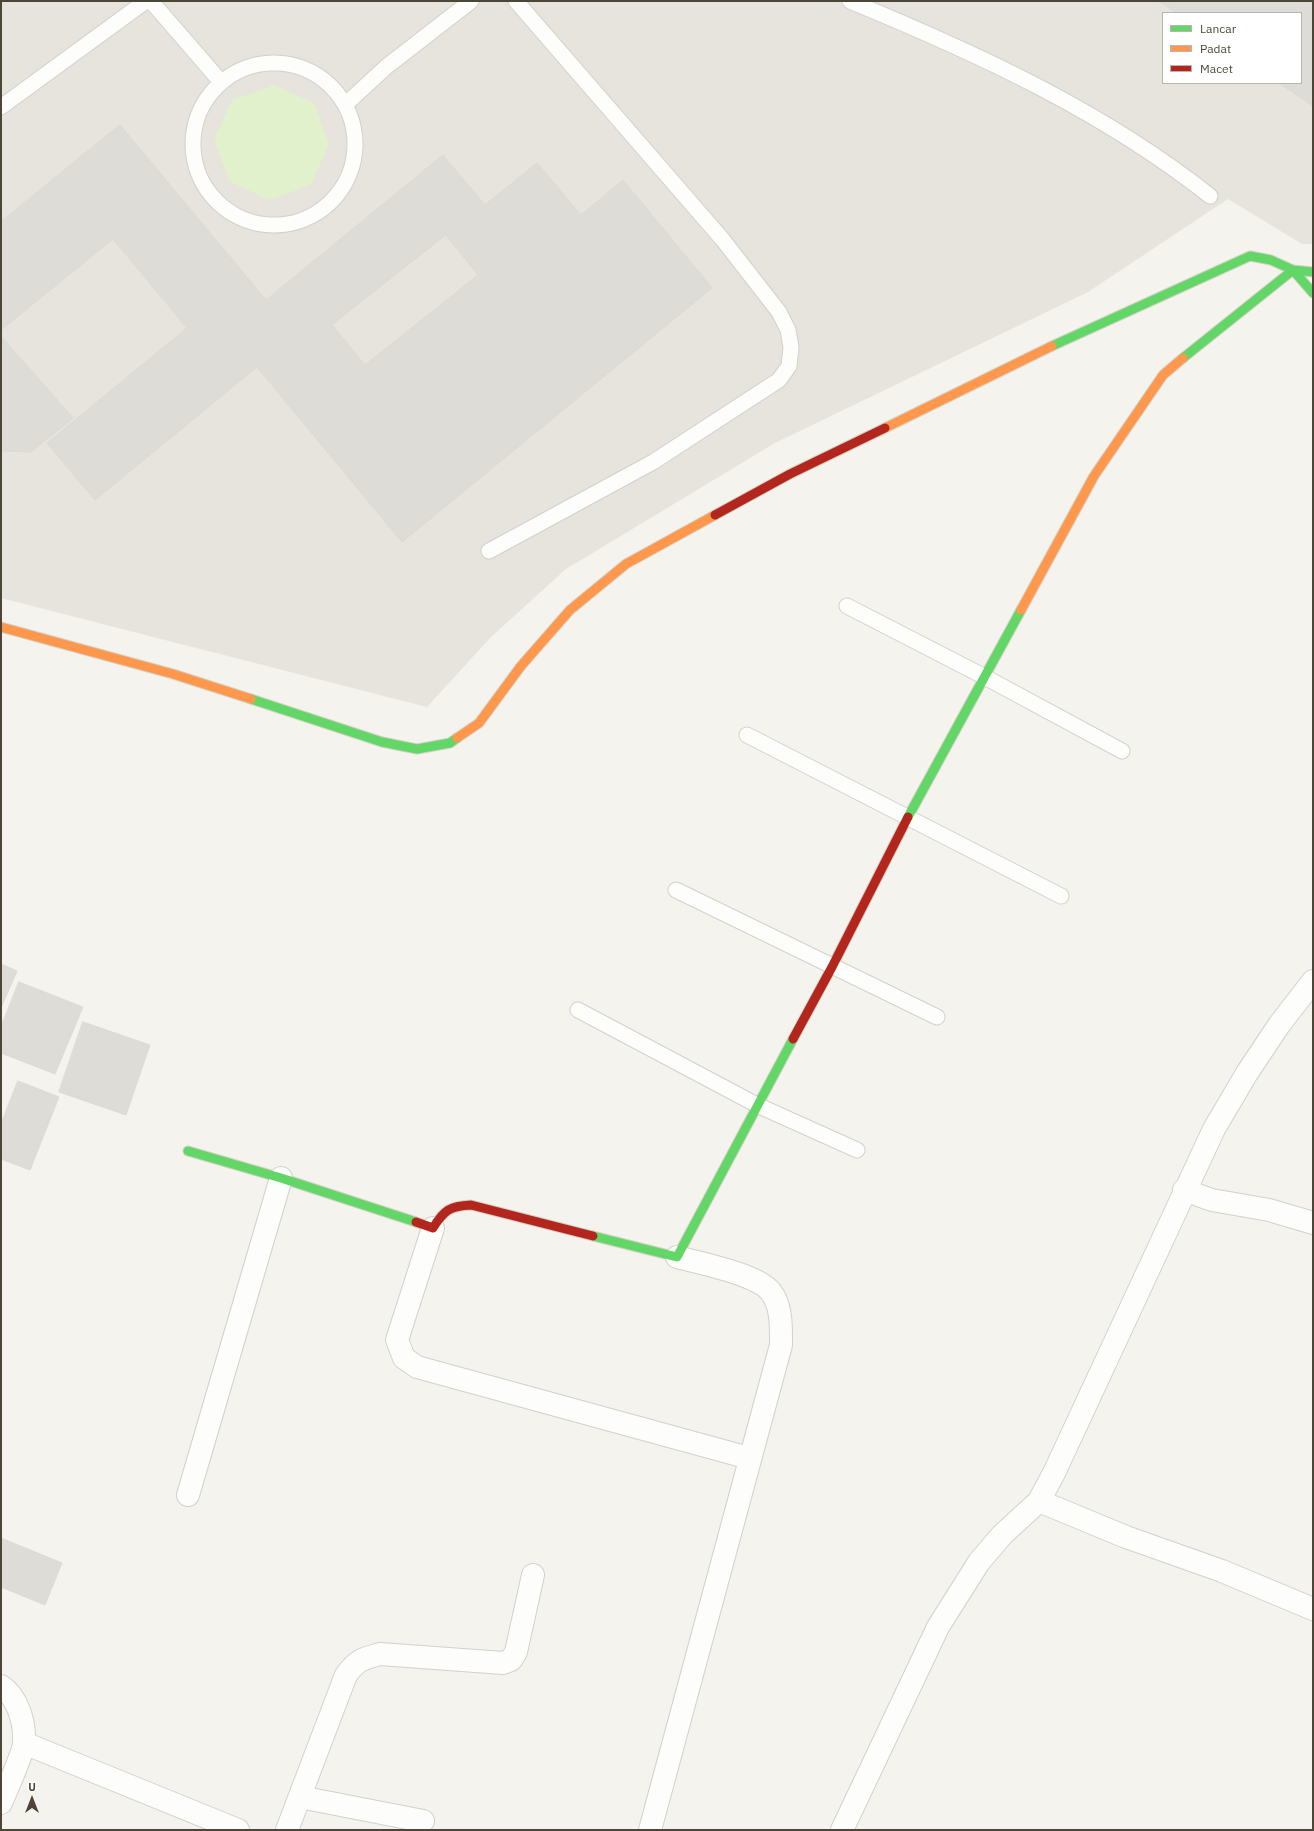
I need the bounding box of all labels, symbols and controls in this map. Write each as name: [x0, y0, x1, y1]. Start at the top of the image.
legend: [1162, 12, 1302, 84]
text: Lancar: [1200, 21, 1236, 36]
text: Padat: [1200, 41, 1231, 56]
text: Macet: [1200, 61, 1233, 76]
north arrow: [12, 1779, 52, 1819]
text: U: [28, 1780, 36, 1794]

